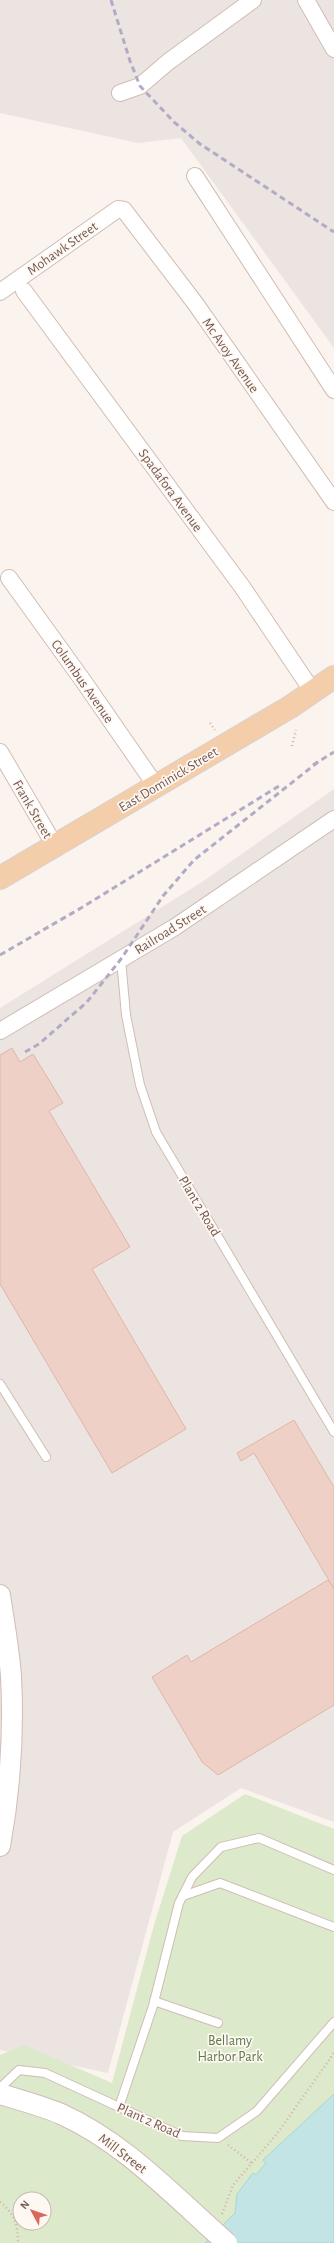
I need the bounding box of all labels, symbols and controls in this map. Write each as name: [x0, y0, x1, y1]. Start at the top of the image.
street label: Mohawk Street: [25, 219, 101, 278]
street label: Mc Avoy Avenue: [199, 316, 261, 396]
street label: Spadafora Avenue: [136, 447, 205, 535]
street label: Columbus Avenue: [48, 637, 116, 726]
street label: East Dominick Street: [117, 745, 221, 815]
street label: Frank Street: [10, 778, 55, 842]
street label: Railroad Street: [132, 902, 209, 957]
street label: Plant 2 Road: [176, 1174, 223, 1239]
park label: Bellamy Harbor Park: [197, 2034, 263, 2064]
street label: Plant 2 Road: [115, 2101, 182, 2141]
street label: Mill Street: [96, 2131, 150, 2177]
north arrow: [12, 2191, 52, 2231]
text: N: [18, 2198, 31, 2211]

